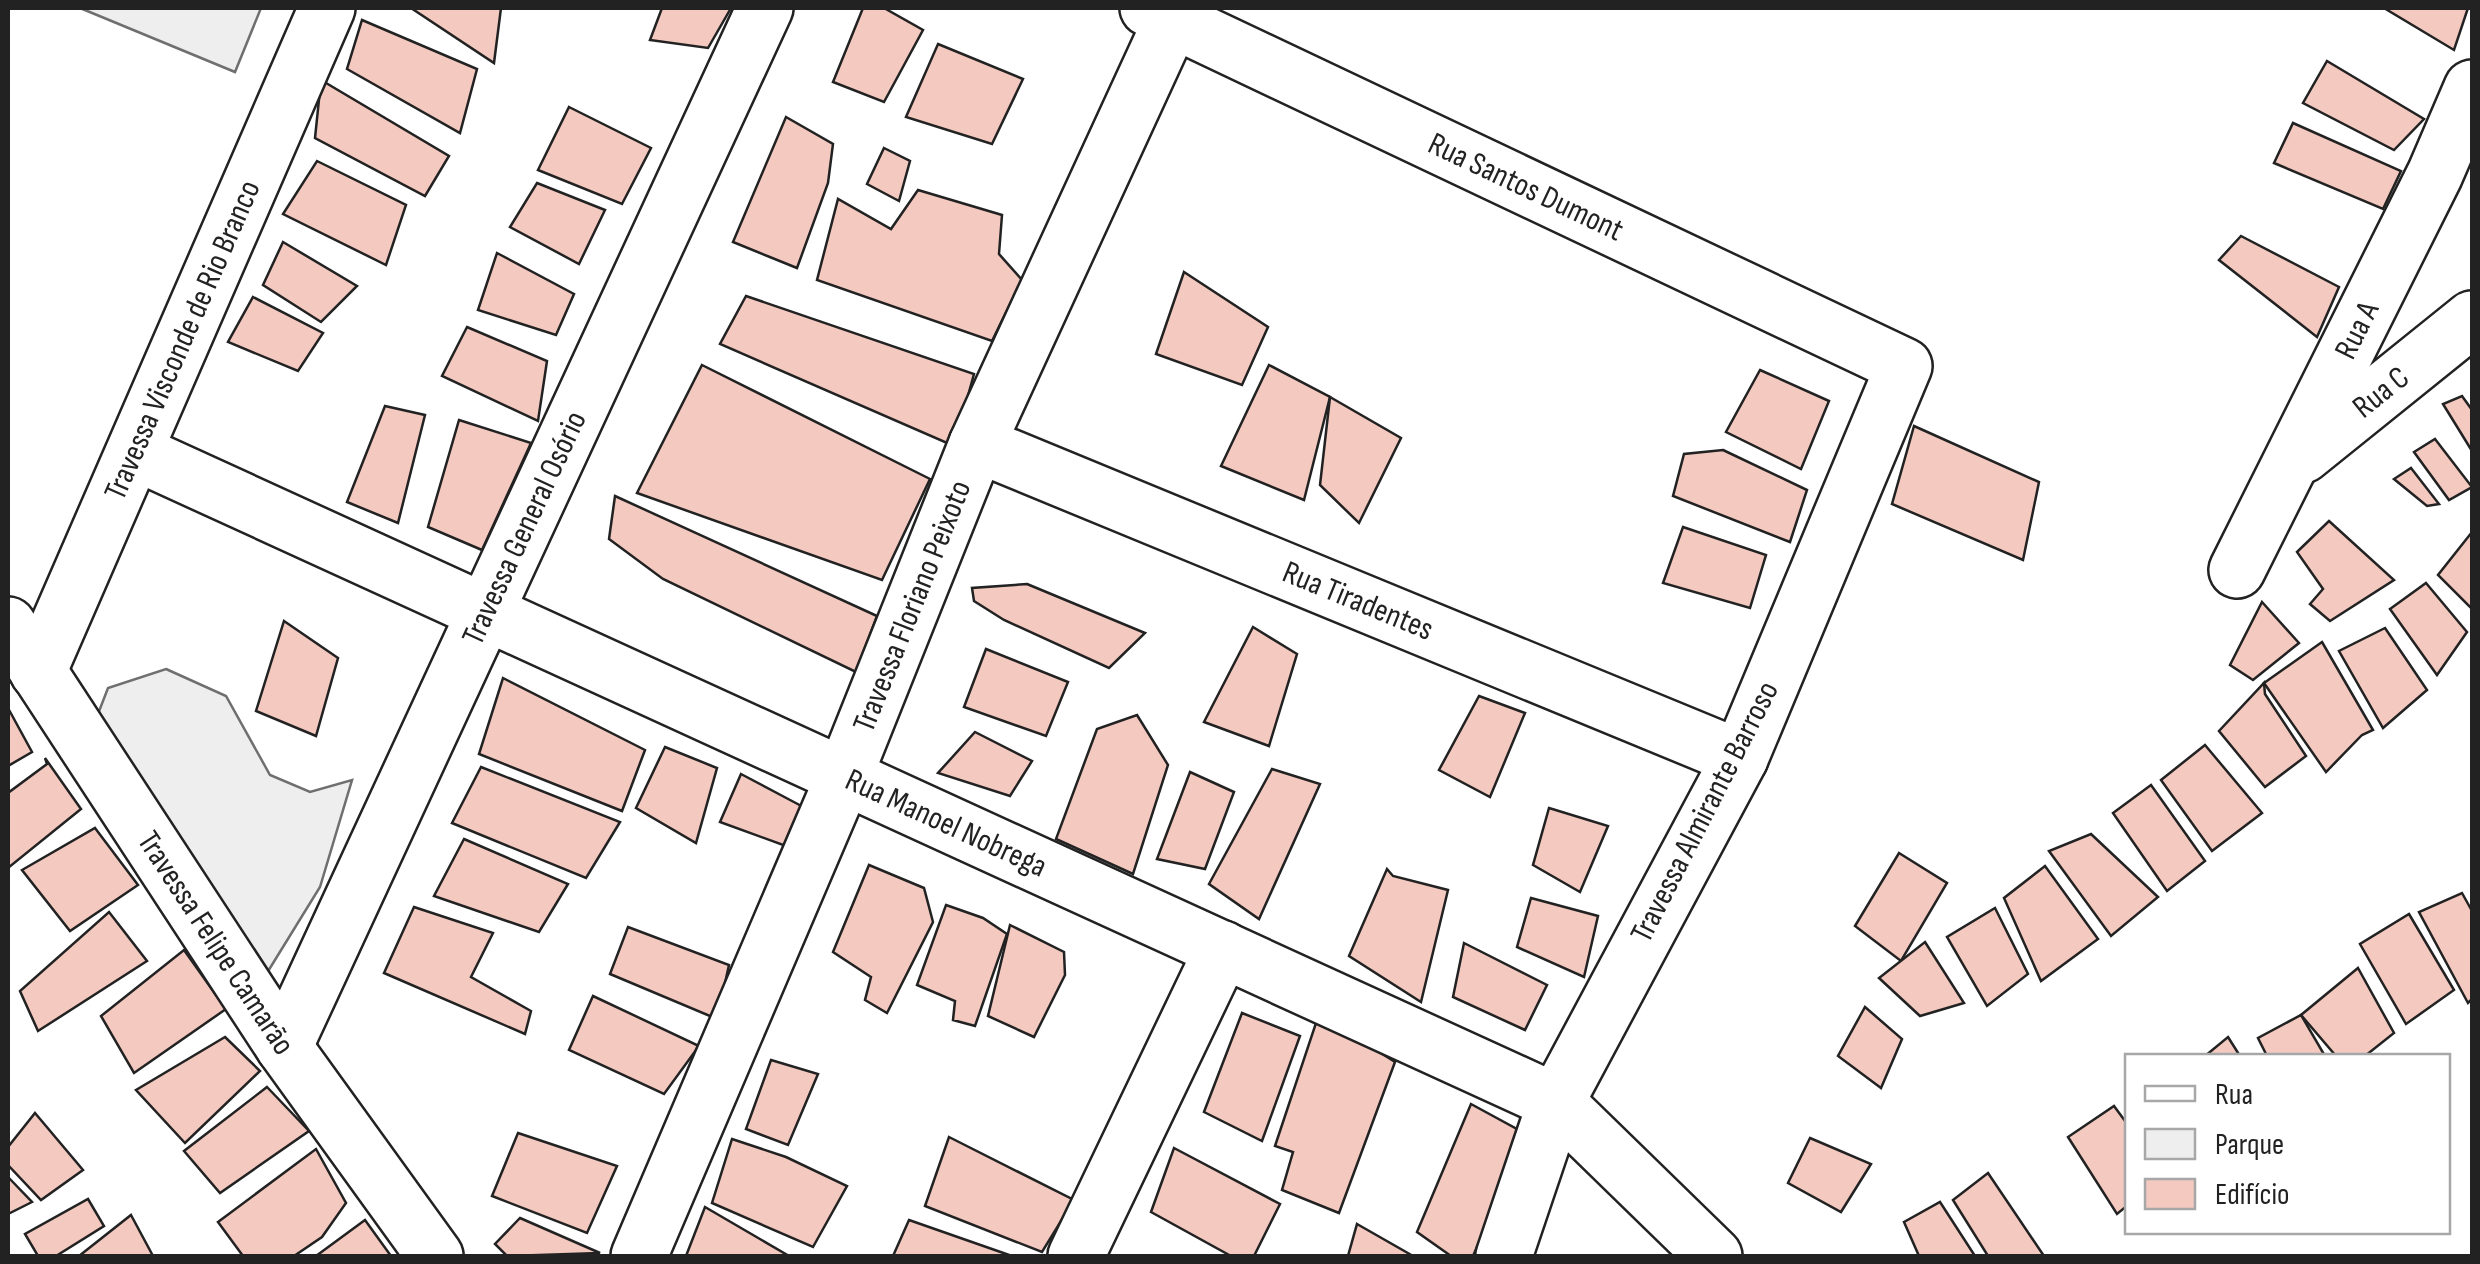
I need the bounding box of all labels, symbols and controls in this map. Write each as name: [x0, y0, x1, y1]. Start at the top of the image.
street label: Rua Santos Dumont: [1422, 124, 1630, 250]
street label: Travessa Visconde de Rio Branco: [96, 174, 269, 506]
street label: Rua A: [2326, 295, 2388, 366]
street label: Rua C: [2345, 358, 2417, 427]
street label: Travessa General Osório: [453, 405, 595, 651]
street label: Travessa Floriano Peixoto: [844, 475, 980, 737]
street label: Rua Tiradentes: [1277, 552, 1439, 649]
street label: Travessa Almirante Barroso: [1622, 675, 1788, 949]
street label: Rua Manoel Nobrega: [839, 760, 1053, 886]
street label: Travessa Felipe Camarão: [129, 824, 303, 1062]
legend: [2125, 1054, 2450, 1234]
text: Rua: [2215, 1077, 2253, 1113]
text: Parque: [2215, 1127, 2284, 1163]
text: Edifício: [2215, 1177, 2290, 1213]

